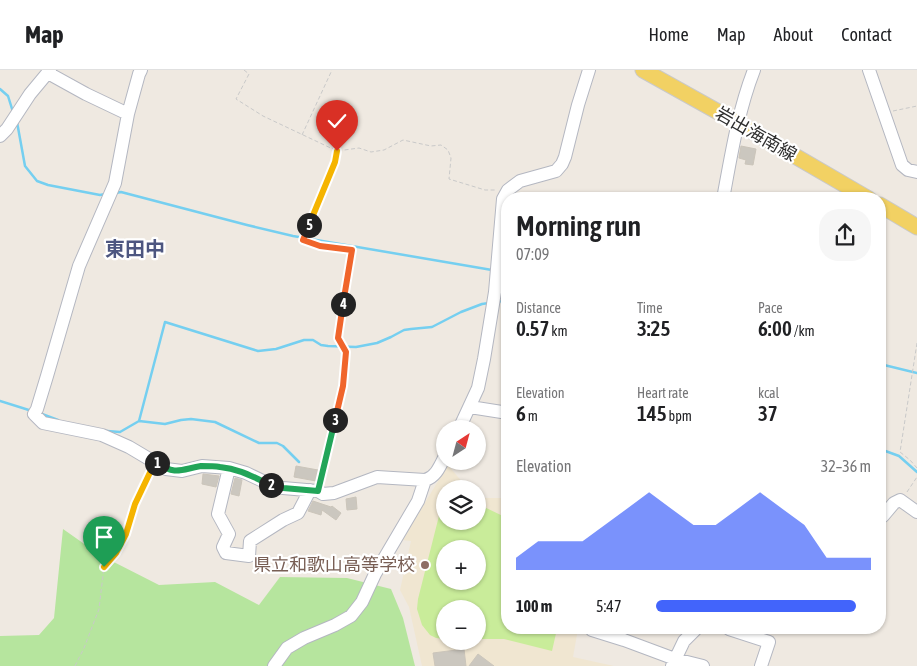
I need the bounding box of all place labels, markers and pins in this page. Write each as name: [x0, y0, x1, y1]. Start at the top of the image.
pin: [316, 100, 358, 151]
pin: 5: [296, 212, 322, 238]
pin: 4: [330, 292, 356, 316]
pin: 3: [322, 408, 348, 432]
pin: 1: [144, 450, 170, 476]
pin: 2: [258, 472, 284, 498]
pin: [83, 516, 125, 567]
place label: 県立和歌山高等学校: [253, 554, 415, 575]
marker: 県立和歌山高等学校: [419, 559, 431, 571]

